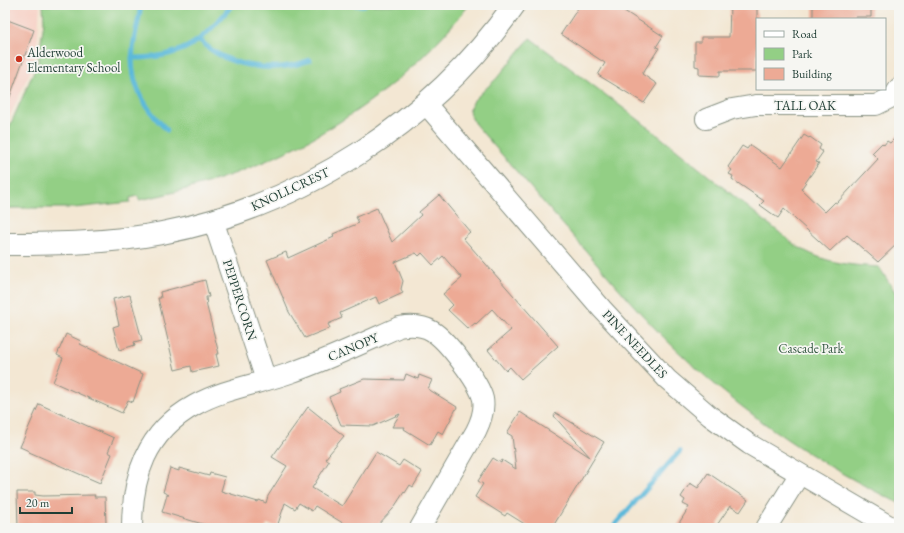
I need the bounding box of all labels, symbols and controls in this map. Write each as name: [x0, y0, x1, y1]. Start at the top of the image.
legend: [756, 18, 886, 90]
text: Road: [792, 26, 818, 42]
place label: Alderwood Elementary School: [26, 44, 120, 76]
text: Park: [792, 46, 813, 62]
marker: Alderwood Elementary School: [14, 54, 24, 64]
text: Building: [792, 66, 833, 82]
street label: TALL OAK: [774, 97, 836, 114]
street label: KNOLLCREST: [248, 163, 332, 215]
street label: PEPPERCORN: [219, 257, 261, 343]
street label: PINE NEEDLES: [599, 306, 671, 382]
street label: CANOPY: [325, 328, 382, 365]
park label: Cascade Park: [778, 340, 845, 357]
scale bar: [20, 489, 72, 515]
text: 20 m: [26, 495, 50, 511]

